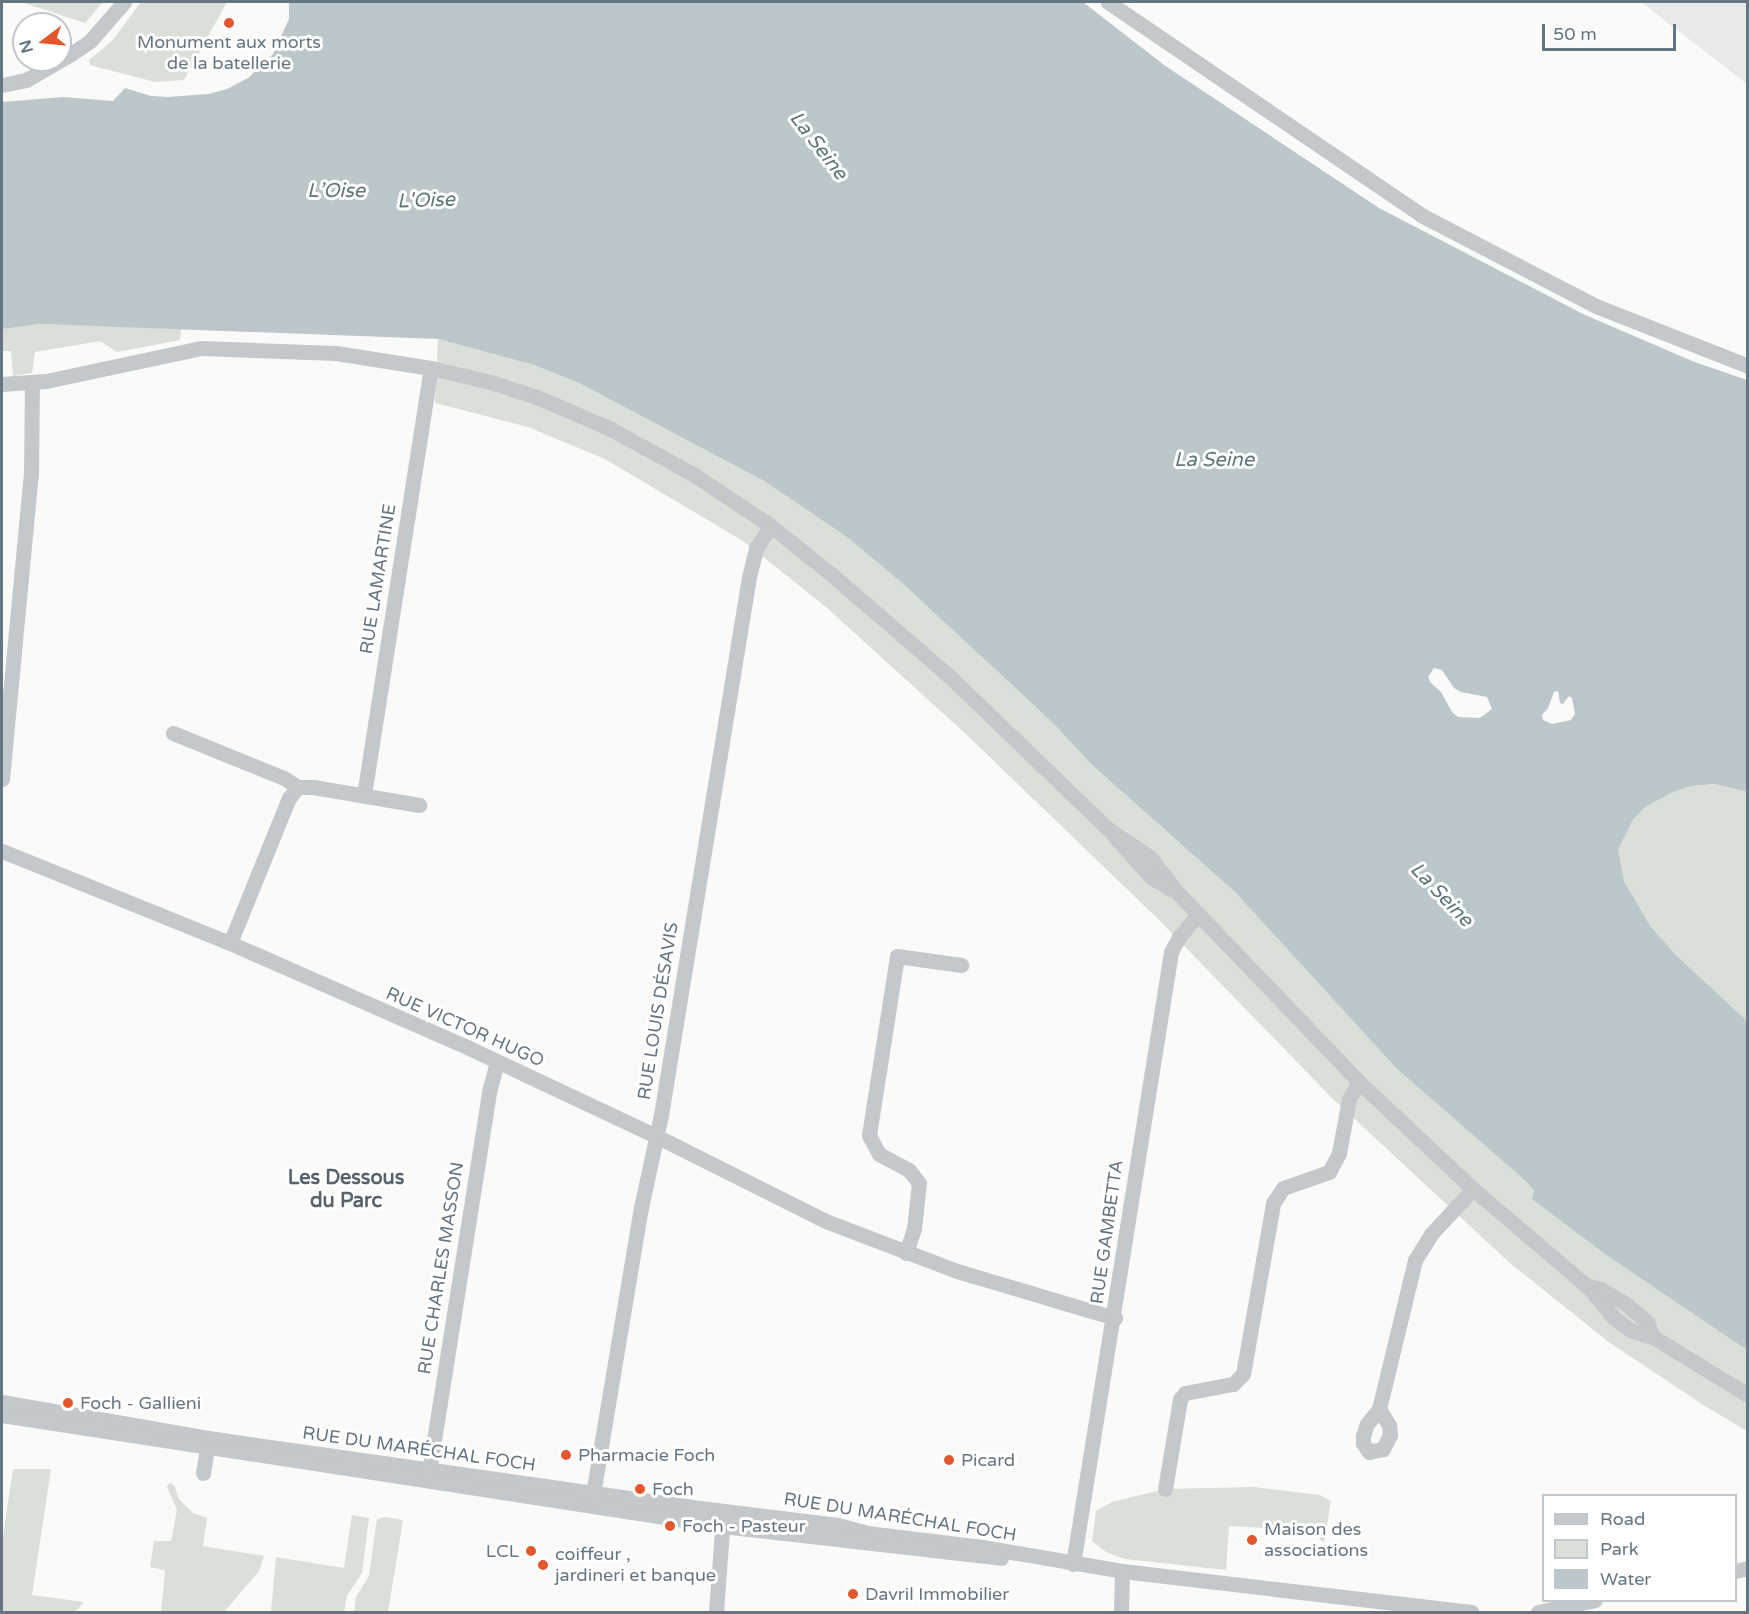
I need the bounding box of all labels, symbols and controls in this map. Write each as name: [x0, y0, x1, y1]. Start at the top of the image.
north arrow: [12, 12, 72, 72]
scale bar: [1545, 12, 1678, 50]
marker: Monument aux morts de la batellerie: [222, 16, 236, 30]
text: 50 m: [1553, 23, 1597, 45]
place label: Monument aux morts de la batellerie: [137, 32, 321, 74]
text: N: [15, 37, 38, 55]
water label: La Seine: [784, 107, 852, 185]
water label: L’Oise: [307, 179, 365, 203]
water label: L'Oise: [397, 188, 455, 214]
water label: La Seine: [1174, 448, 1254, 472]
street label: RUE LAMARTINE: [355, 502, 401, 656]
water label: La Seine: [1405, 858, 1477, 932]
street label: RUE LOUIS DÉSAVIS: [633, 921, 683, 1101]
street label: RUE VICTOR HUGO: [383, 982, 547, 1072]
street label: RUE GAMBETTA: [1086, 1159, 1128, 1305]
street label: RUE CHARLES MASSON: [414, 1160, 468, 1376]
district label: Les Dessous du Parc: [288, 1166, 404, 1213]
place label: Foch - Gallieni: [80, 1392, 201, 1414]
marker: Foch - Gallieni: [61, 1396, 75, 1410]
street label: RUE DU MARÉCHAL FOCH: [301, 1422, 537, 1476]
place label: Pharmacie Foch: [578, 1444, 715, 1466]
marker: Pharmacie Foch: [559, 1448, 573, 1462]
place label: Picard: [961, 1449, 1015, 1471]
marker: Picard: [942, 1453, 956, 1467]
place label: Foch: [652, 1478, 694, 1500]
marker: Foch: [633, 1482, 647, 1496]
street label: RUE DU MARÉCHAL FOCH: [782, 1488, 1018, 1546]
legend: [1542, 1494, 1737, 1602]
text: Road: [1600, 1508, 1645, 1530]
place label: Foch - Pasteur: [682, 1515, 806, 1537]
marker: Foch - Pasteur: [663, 1519, 677, 1533]
place label: Maison des associations: [1264, 1519, 1368, 1562]
marker: Maison des associations: [1245, 1533, 1259, 1547]
text: Park: [1600, 1538, 1638, 1560]
place label: LCL: [486, 1540, 519, 1562]
marker: LCL: [524, 1544, 538, 1558]
place label: coiffeur , jardineri et banque: [555, 1544, 716, 1586]
marker: coiffeur , jardineri et banque: [536, 1558, 550, 1572]
text: Water: [1600, 1568, 1651, 1590]
place label: Davril Immobilier: [865, 1583, 1009, 1605]
marker: Davril Immobilier: [846, 1587, 860, 1601]

